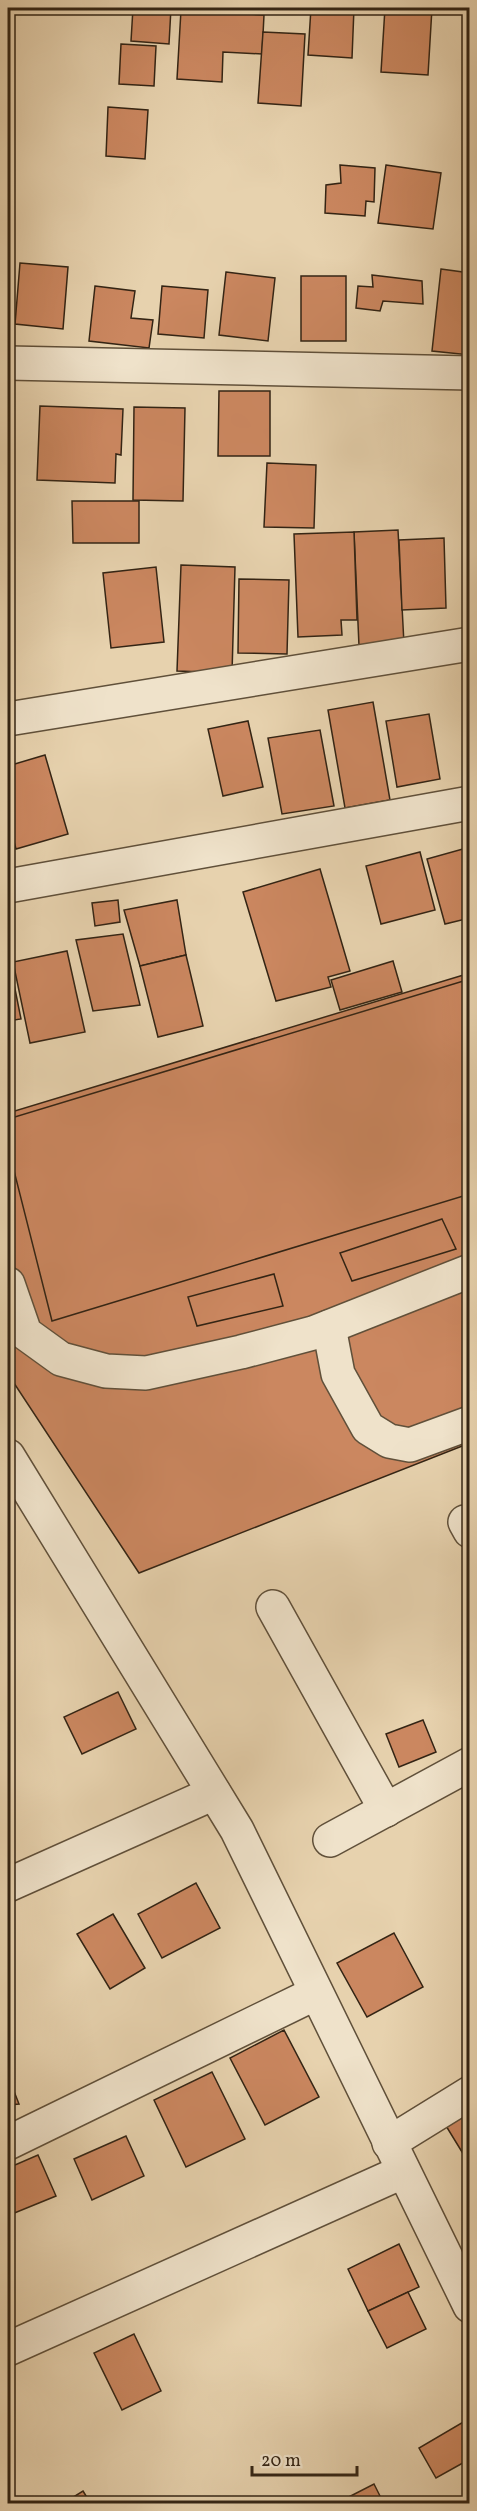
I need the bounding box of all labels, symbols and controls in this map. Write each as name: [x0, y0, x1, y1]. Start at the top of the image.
scale bar: [252, 2439, 357, 2477]
text: 20 m: [261, 2449, 301, 2474]

